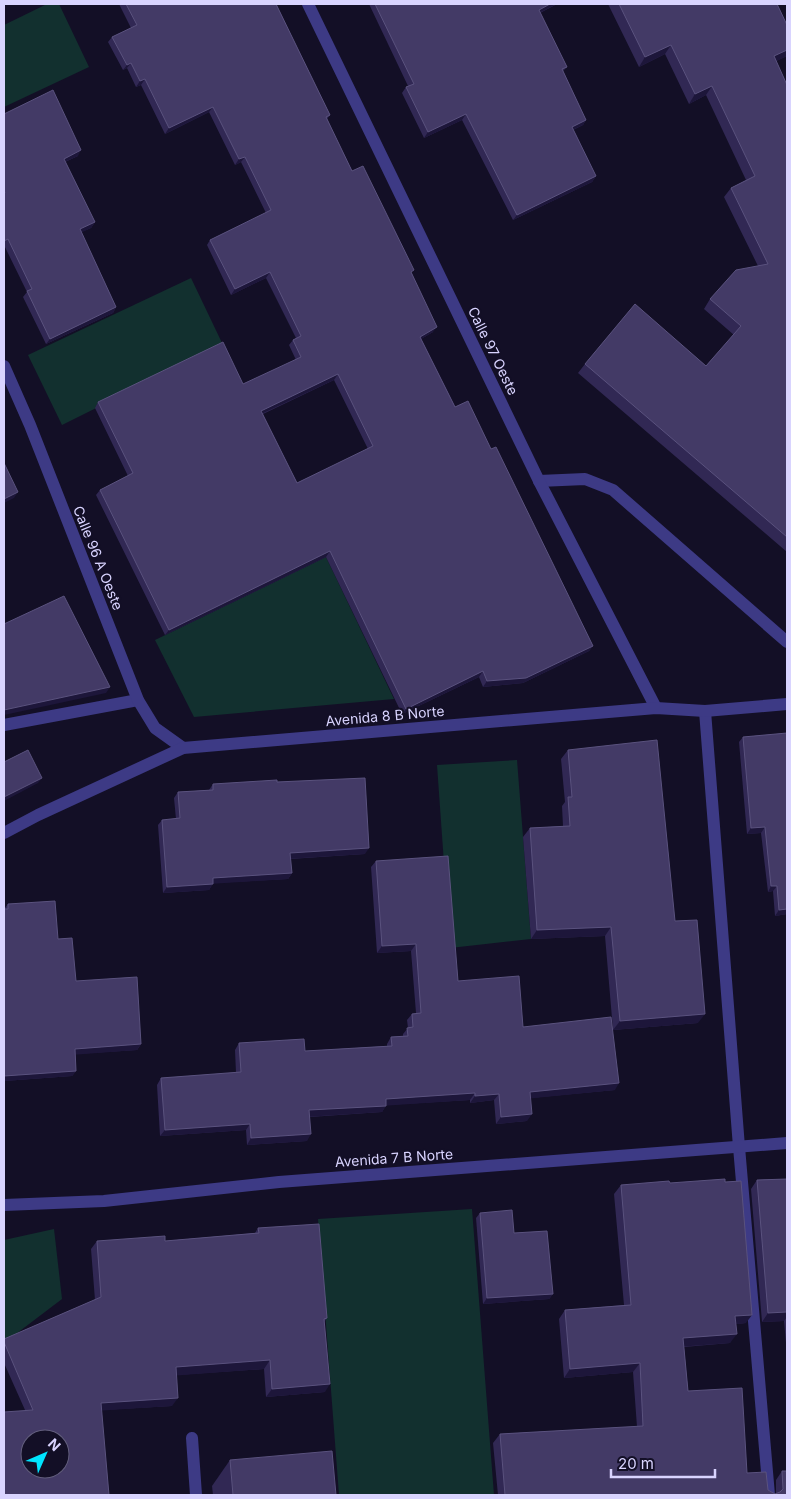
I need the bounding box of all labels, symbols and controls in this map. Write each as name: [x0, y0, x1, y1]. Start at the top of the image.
street label: Calle 97 Oeste: [465, 304, 522, 398]
street label: Calle 96 A Oeste: [70, 503, 127, 612]
street label: Avenida 8 B Norte: [325, 702, 445, 729]
street label: Avenida 7 B Norte: [334, 1145, 454, 1170]
north arrow: [20, 1429, 70, 1479]
text: N: [45, 1435, 64, 1454]
scale bar: [611, 1446, 715, 1478]
text: 20 m: [618, 1454, 654, 1473]

